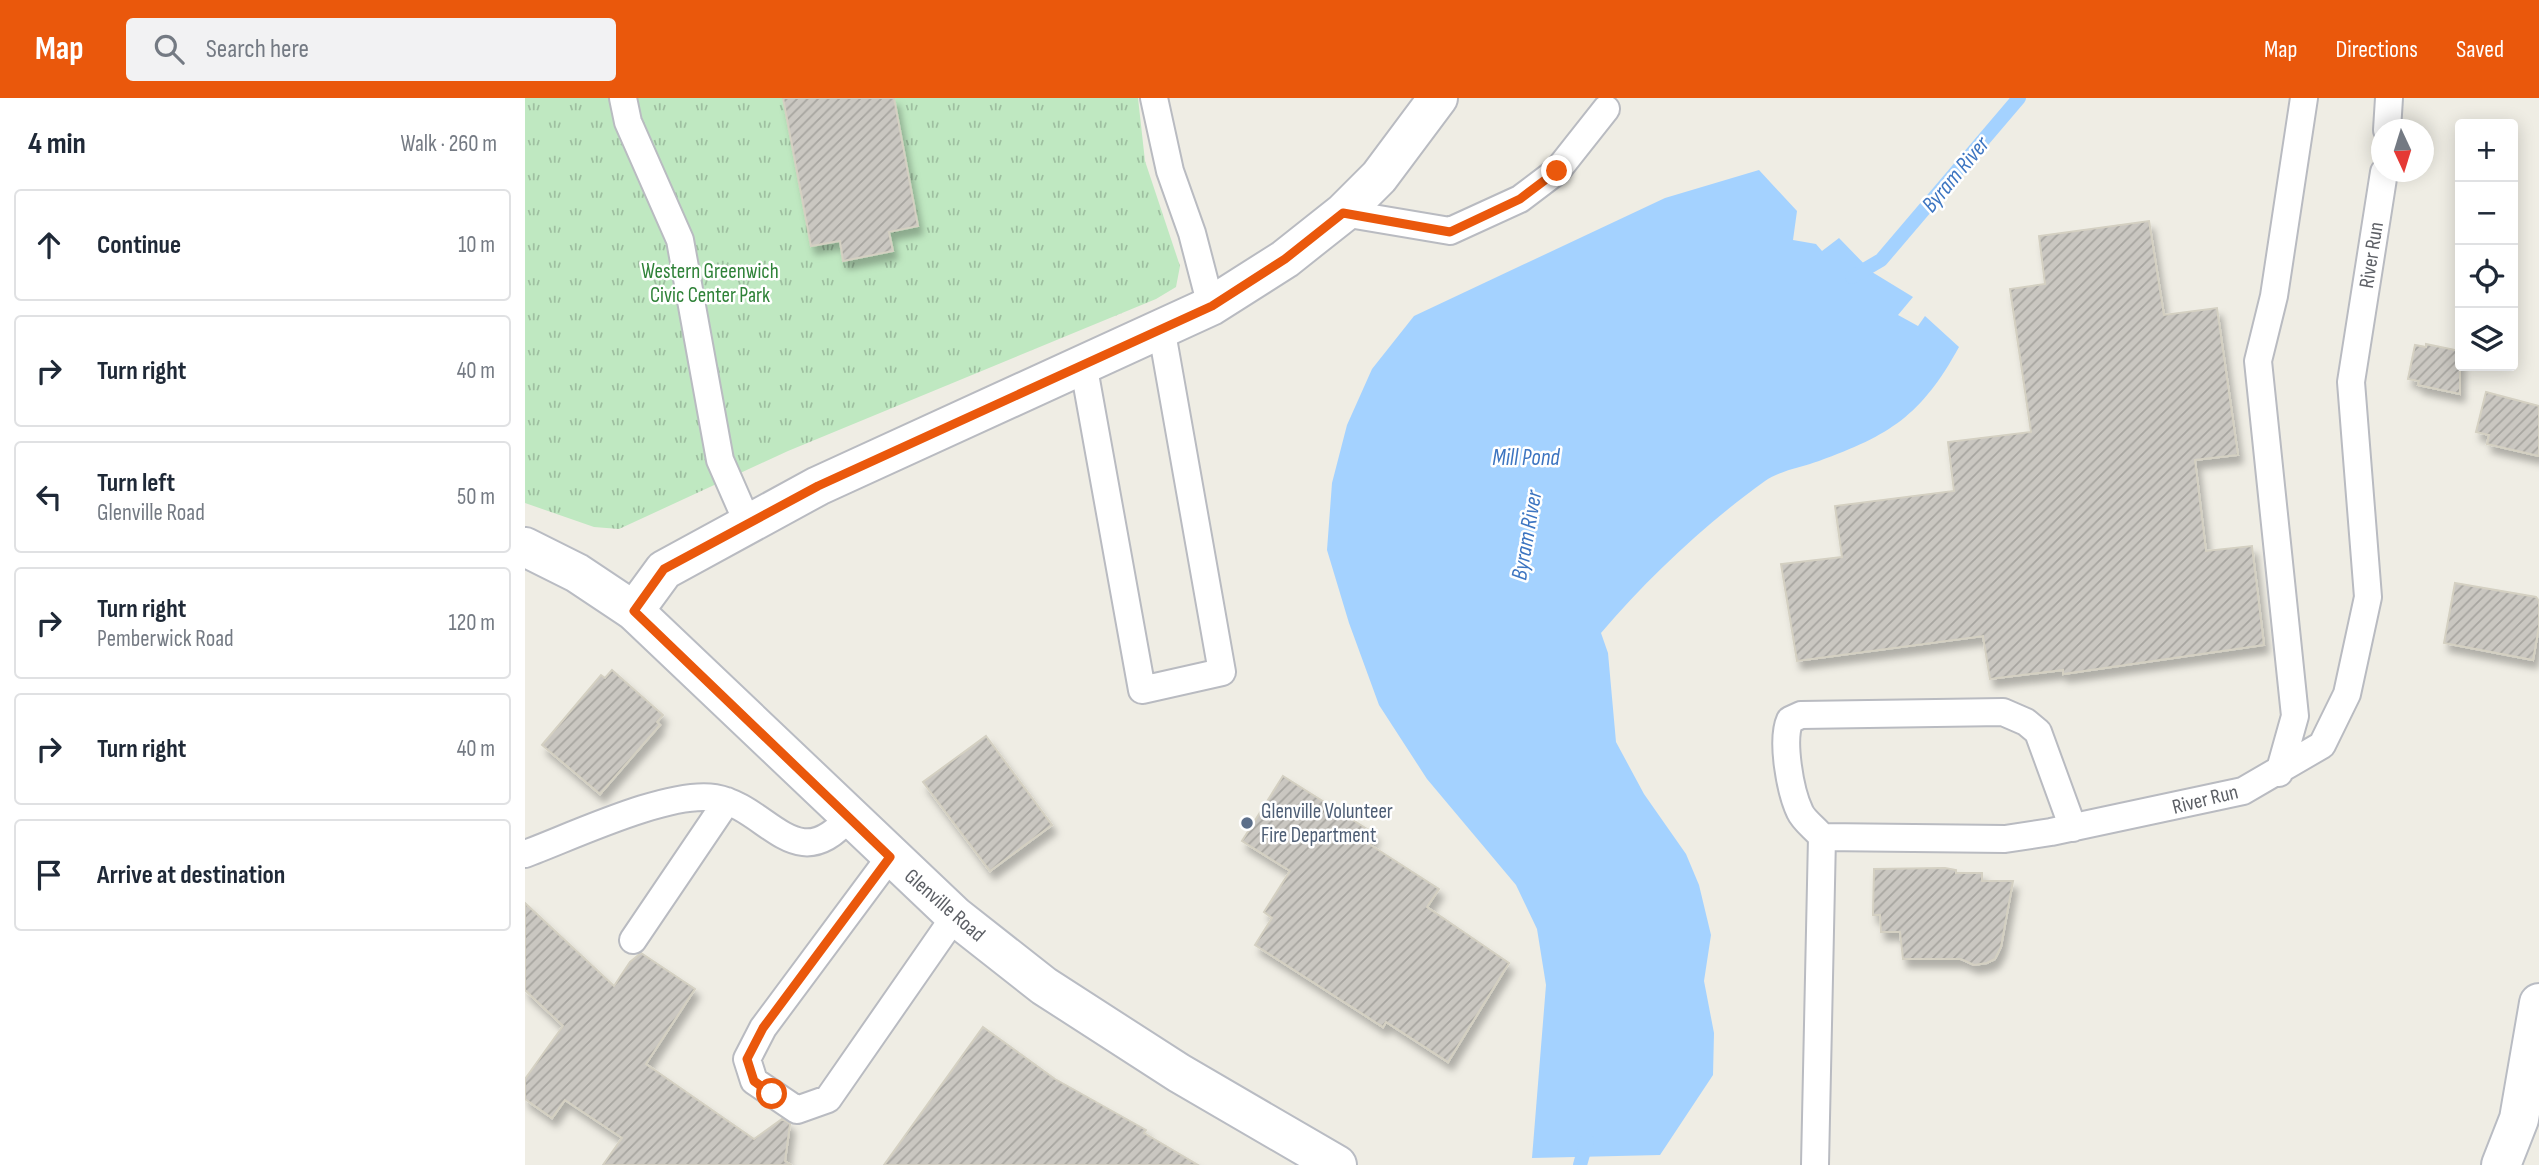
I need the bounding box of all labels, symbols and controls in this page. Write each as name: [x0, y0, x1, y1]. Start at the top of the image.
search box: [126, 18, 616, 81]
text: Map: [35, 29, 84, 69]
icon: search: [150, 30, 188, 68]
text: Search here: [206, 34, 309, 65]
text: Map: [2264, 35, 2297, 64]
text: Directions: [2335, 35, 2418, 64]
text: Saved: [2456, 35, 2504, 64]
north arrow: [2371, 119, 2434, 182]
map controls: [2455, 119, 2518, 371]
button: +: [2455, 119, 2518, 182]
text: 4 min: [28, 126, 86, 162]
text: Walk · 260 m: [401, 130, 497, 158]
water label: Byram River: [1916, 130, 1997, 218]
route end: [1541, 155, 1572, 186]
button: −: [2455, 182, 2518, 245]
street label: River Run: [2354, 220, 2389, 290]
icon: ahead: [30, 226, 68, 264]
text: Continue: [97, 230, 181, 261]
text: 10 m: [458, 231, 495, 259]
button: locate: [2455, 245, 2518, 308]
park label: Western Greenwich Civic Center Park: [641, 259, 779, 308]
button: layers: [2455, 308, 2518, 371]
icon: right: [30, 352, 68, 390]
text: Turn right: [97, 356, 186, 387]
text: 40 m: [457, 357, 495, 385]
water label: Mill Pond: [1492, 444, 1560, 472]
text: Turn left: [97, 468, 175, 499]
icon: left: [30, 478, 68, 516]
text: 50 m: [457, 483, 495, 511]
water label: Byram River: [1505, 487, 1549, 582]
text: Glenville Road: [97, 499, 205, 527]
text: Turn right: [97, 594, 186, 625]
icon: right: [30, 604, 68, 642]
text: 120 m: [449, 609, 495, 637]
text: Pemberwick Road: [97, 625, 234, 653]
icon: right: [30, 730, 68, 768]
text: Turn right: [97, 734, 186, 765]
text: 40 m: [457, 735, 495, 763]
street label: River Run: [2170, 779, 2241, 820]
place label: Glenville Volunteer Fire Department: [1261, 799, 1393, 848]
marker: Glenville Volunteer Fire Department: [1239, 815, 1255, 831]
icon: arrive: [30, 856, 68, 894]
text: Arrive at destination: [97, 860, 285, 891]
street label: Glenville Road: [899, 864, 990, 947]
route start: [756, 1078, 787, 1109]

